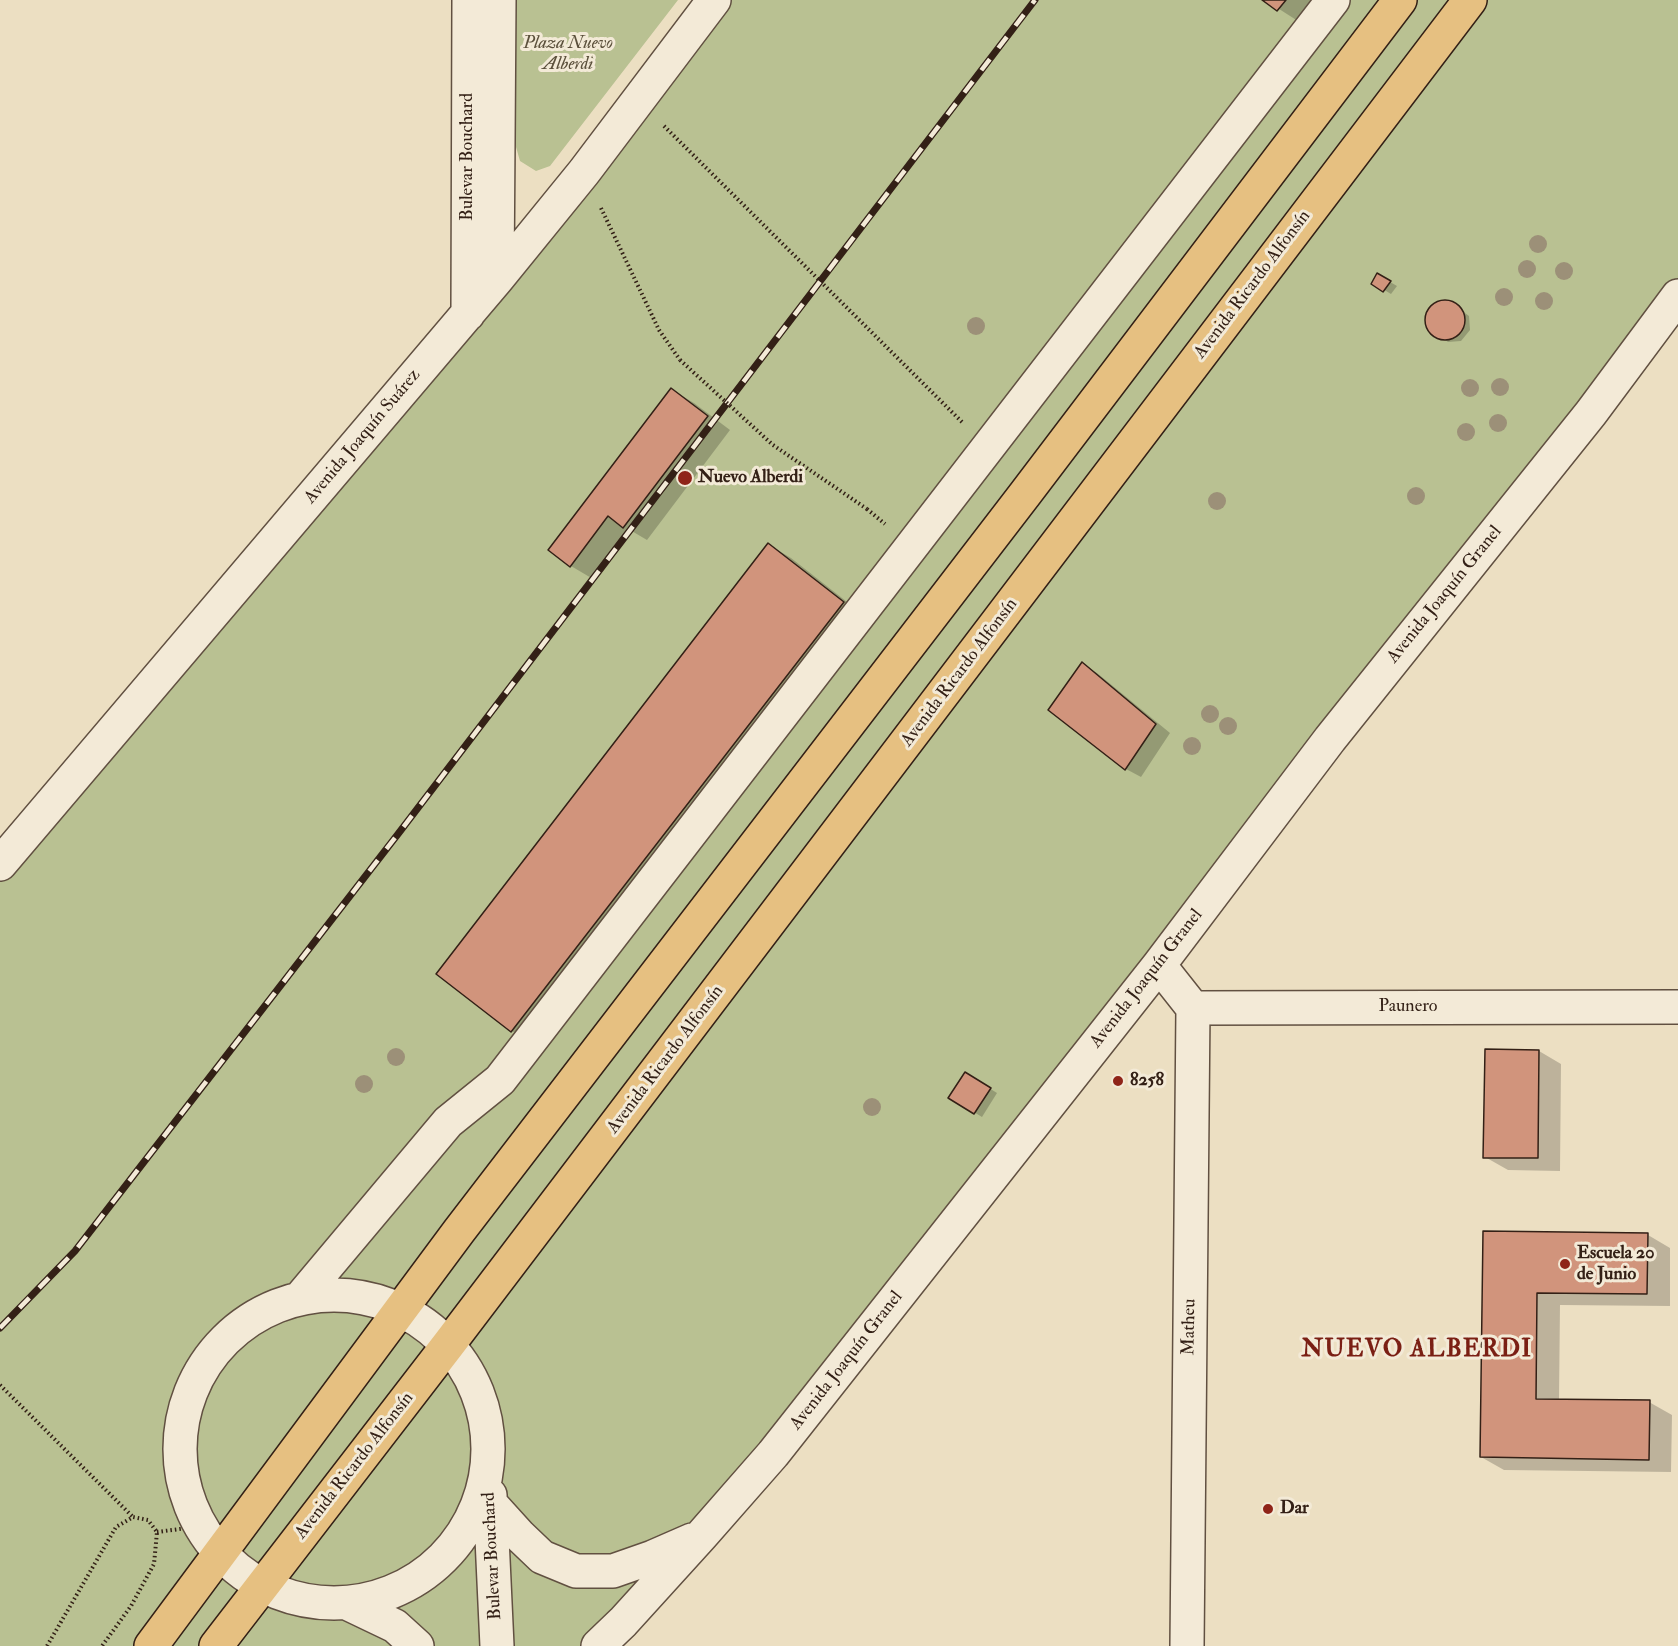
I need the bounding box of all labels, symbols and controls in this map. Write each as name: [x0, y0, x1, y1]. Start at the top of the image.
park label: Plaza Nuevo Alberdi: [523, 33, 613, 76]
street label: Bulevar Bouchard: [457, 93, 479, 221]
street label: Avenida Ricardo Alfonsín: [1190, 207, 1316, 363]
street label: Avenida Joaquín Suárez: [300, 365, 426, 509]
place label: Nuevo Alberdi: [698, 467, 803, 489]
marker: Nuevo Alberdi: [676, 469, 694, 487]
street label: Avenida Joaquín Granel: [1383, 522, 1507, 668]
street label: Avenida Ricardo Alfonsín: [897, 595, 1023, 751]
street label: Avenida Joaquín Granel: [1086, 905, 1208, 1053]
street label: Avenida Ricardo Alfonsín: [603, 982, 729, 1138]
street label: Paunero: [1379, 996, 1437, 1018]
place label: 8258: [1130, 1070, 1164, 1092]
marker: 8258: [1111, 1074, 1125, 1088]
place label: Escuela 20 de Junio: [1577, 1243, 1654, 1286]
marker: Escuela 20 de Junio: [1558, 1257, 1572, 1271]
street label: Avenida Joaquín Granel: [786, 1287, 908, 1435]
street label: Matheu: [1179, 1298, 1201, 1356]
district label: NUEVO ALBERDI: [1301, 1337, 1533, 1365]
street label: Avenida Ricardo Alfonsín: [291, 1388, 419, 1544]
street label: Bulevar Bouchard: [479, 1491, 507, 1621]
place label: Dar: [1280, 1498, 1309, 1520]
marker: Dar: [1261, 1502, 1275, 1516]

